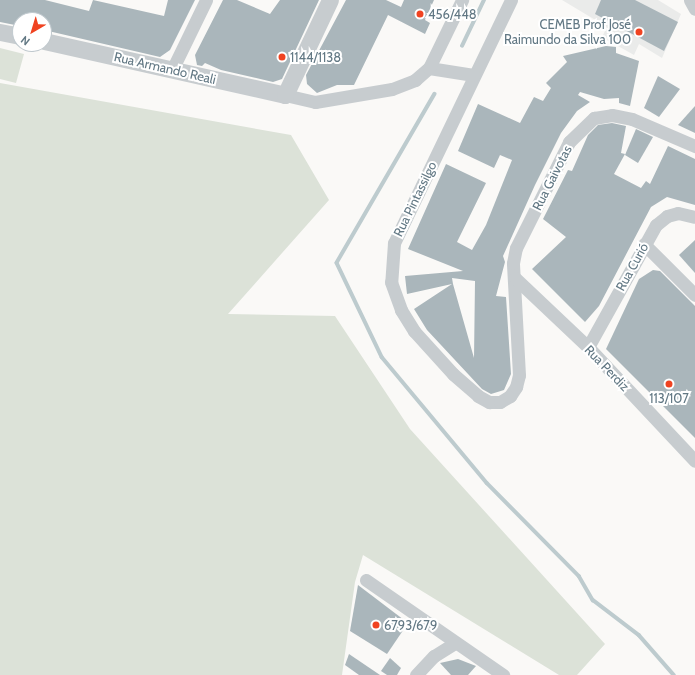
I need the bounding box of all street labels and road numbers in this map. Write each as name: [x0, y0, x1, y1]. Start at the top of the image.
street label: Rua Armando Reali: [112, 49, 218, 87]
street label: Rua Gaivotas: [529, 143, 575, 213]
street label: Rua Pintassilgo: [390, 159, 440, 239]
street label: Rua Curió: [613, 240, 651, 294]
street label: Rua Perdiz: [581, 342, 633, 394]

